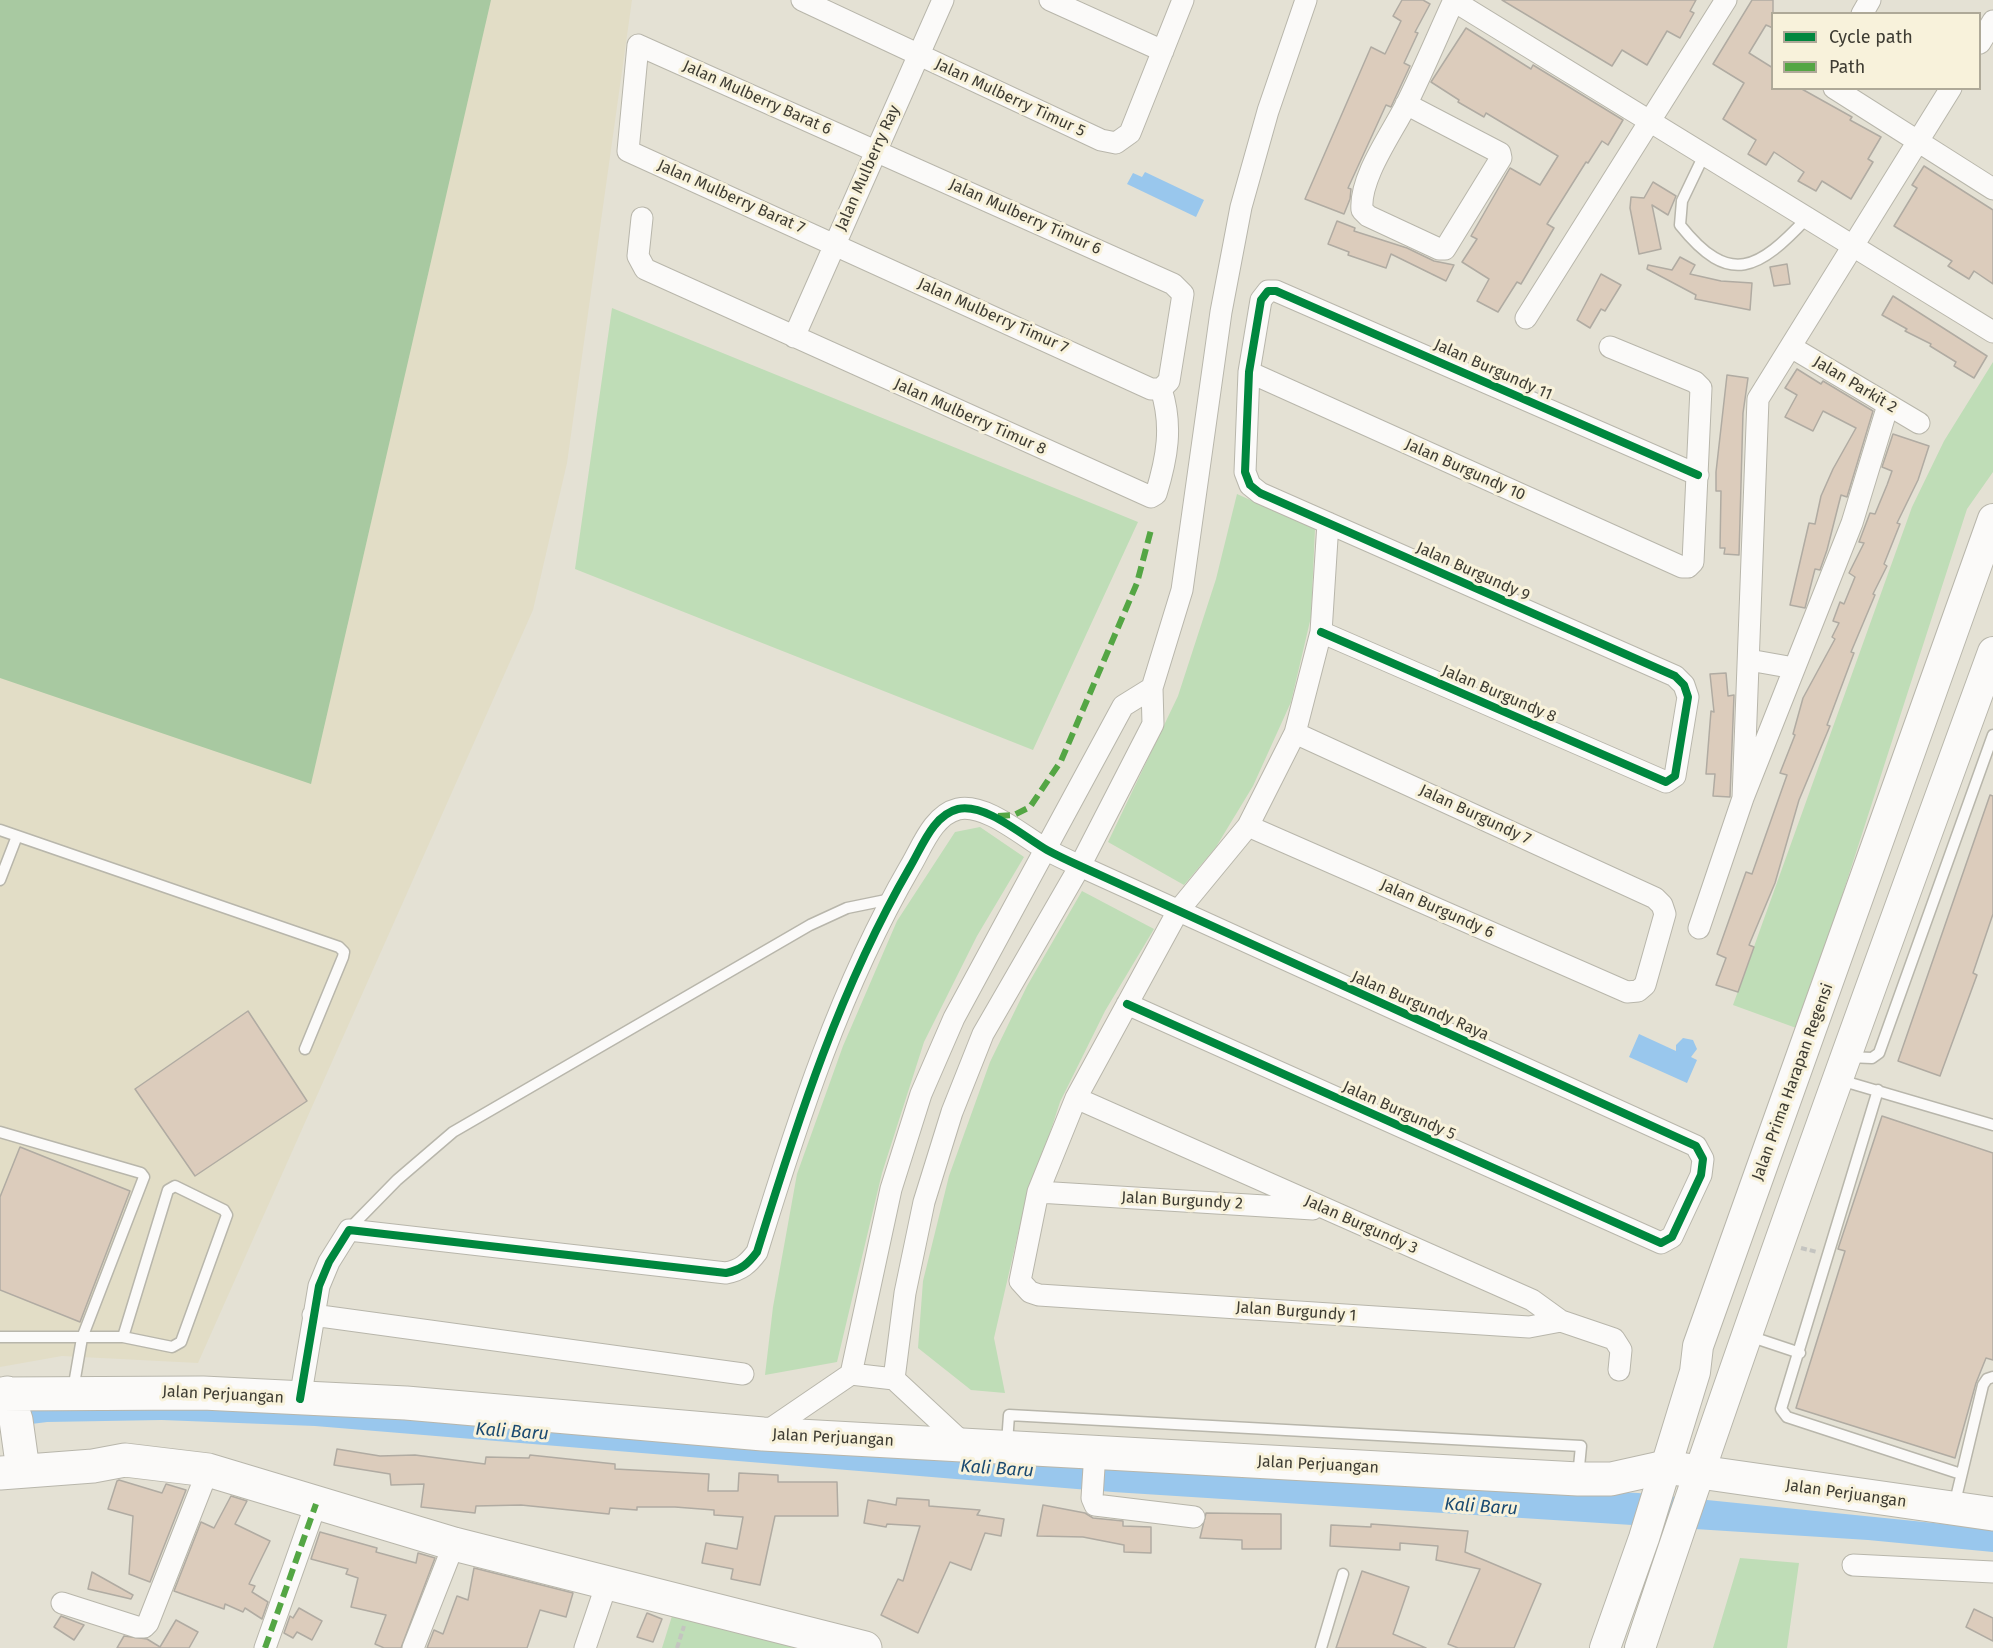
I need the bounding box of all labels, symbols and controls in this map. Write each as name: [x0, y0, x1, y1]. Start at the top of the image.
legend: [1771, 12, 1981, 90]
text: Cycle path: [1829, 26, 1913, 48]
street label: Jalan Mulberry Timur 5: [932, 55, 1088, 141]
text: Path: [1829, 56, 1865, 78]
street label: Jalan Mulberry Barat 6: [680, 57, 834, 139]
street label: Jalan Mulberry Ray: [832, 102, 904, 234]
street label: Jalan Mulberry Barat 7: [654, 156, 808, 238]
street label: Jalan Mulberry Timur 6: [946, 175, 1104, 259]
street label: Jalan Mulberry Timur 7: [915, 274, 1071, 358]
street label: Jalan Burgundy 11: [1431, 335, 1555, 405]
street label: Jalan Parkit 2: [1810, 352, 1900, 418]
street label: Jalan Mulberry Timur 8: [891, 375, 1049, 459]
street label: Jalan Burgundy 10: [1402, 435, 1528, 505]
street label: Jalan Burgundy 9: [1413, 538, 1533, 606]
street label: Jalan Burgundy 8: [1439, 661, 1559, 727]
street label: Jalan Burgundy 7: [1416, 781, 1534, 849]
street label: Jalan Burgundy 6: [1377, 875, 1497, 943]
street label: Jalan Burgundy Raya: [1348, 967, 1492, 1045]
street label: Jalan Prima Harapan Regensi: [1748, 981, 1838, 1183]
street label: Jalan Burgundy 5: [1339, 1077, 1459, 1145]
street label: Jalan Burgundy 2: [1121, 1188, 1243, 1214]
street label: Jalan Burgundy 3: [1301, 1191, 1421, 1259]
street label: Jalan Burgundy 1: [1235, 1298, 1357, 1326]
street label: Jalan Perjuangan: [162, 1382, 284, 1408]
water label: Kali Baru: [475, 1419, 549, 1445]
street label: Jalan Perjuangan: [772, 1425, 894, 1451]
street label: Jalan Perjuangan: [1257, 1452, 1379, 1478]
water label: Kali Baru: [960, 1456, 1034, 1482]
street label: Jalan Perjuangan: [1784, 1476, 1908, 1512]
water label: Kali Baru: [1444, 1494, 1518, 1520]

